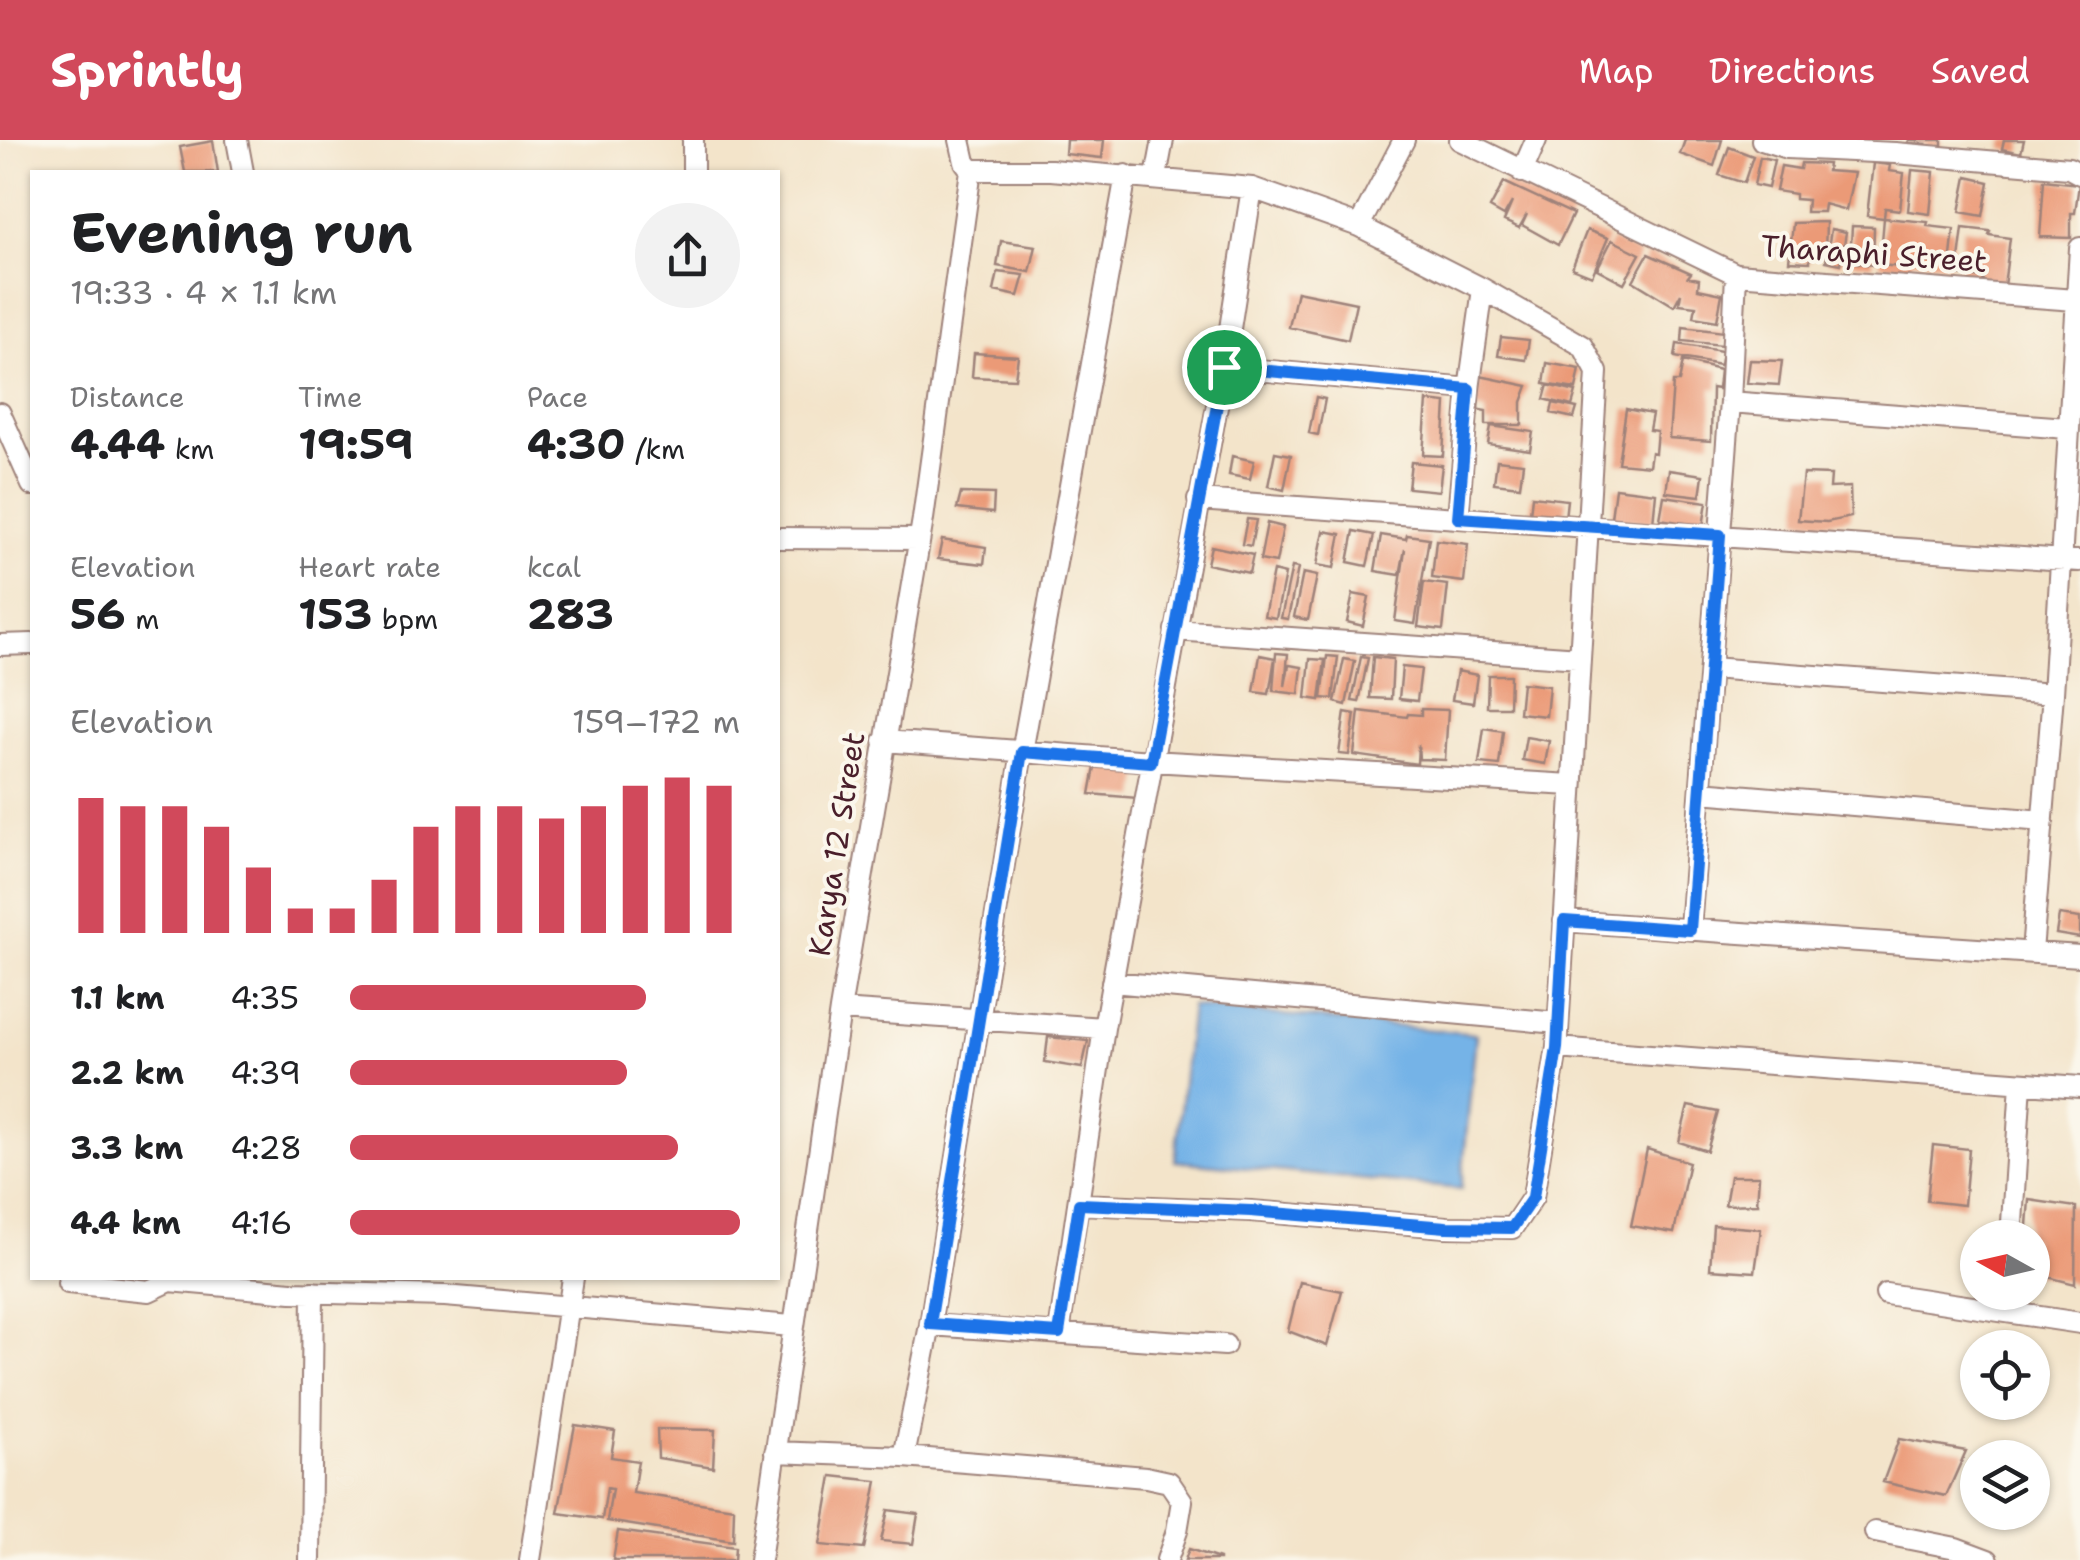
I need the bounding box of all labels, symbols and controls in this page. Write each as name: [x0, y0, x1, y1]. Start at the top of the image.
text: Sprintly: [50, 38, 244, 102]
text: Map: [1579, 47, 1654, 94]
text: Directions: [1709, 47, 1876, 94]
text: Saved: [1931, 47, 2030, 94]
text: Evening run: [70, 196, 413, 270]
button: share: [635, 203, 740, 308]
street label: Tharaphi Street: [1759, 225, 1989, 282]
text: 19:33 · 4 × 1.1 km: [70, 271, 337, 314]
pin: [1182, 325, 1267, 410]
icon: arrive: [1197, 340, 1252, 395]
text: Distance: [70, 378, 185, 416]
text: Time: [298, 378, 363, 416]
text: Pace: [527, 378, 588, 416]
text: 4.44: [70, 416, 165, 472]
text: 19:59: [298, 416, 414, 472]
text: 4:30: [527, 416, 626, 472]
text: km: [165, 430, 214, 468]
text: /km: [626, 430, 685, 468]
text: Elevation: [70, 548, 195, 586]
text: Heart rate: [298, 548, 441, 586]
text: kcal: [527, 548, 581, 586]
text: 56: [70, 586, 126, 642]
text: 153: [298, 586, 372, 642]
text: 283: [527, 586, 614, 642]
text: m: [126, 600, 159, 638]
text: bpm: [372, 600, 438, 638]
text: Elevation: [70, 700, 213, 743]
text: 159–172 m: [572, 700, 740, 743]
street label: Karya 12 Street: [799, 729, 874, 959]
text: 1.1 km: [70, 976, 165, 1019]
text: 4:35: [230, 976, 299, 1019]
text: 2.2 km: [70, 1051, 184, 1094]
text: 4:39: [230, 1051, 301, 1094]
text: 3.3 km: [70, 1126, 183, 1169]
text: 4:28: [230, 1126, 302, 1169]
text: 4.4 km: [70, 1201, 181, 1244]
text: 4:16: [230, 1201, 292, 1244]
north arrow: [1960, 1220, 2050, 1310]
map controls: [1960, 1220, 2050, 1530]
button: locate: [1960, 1330, 2050, 1420]
button: layers: [1960, 1440, 2050, 1530]

